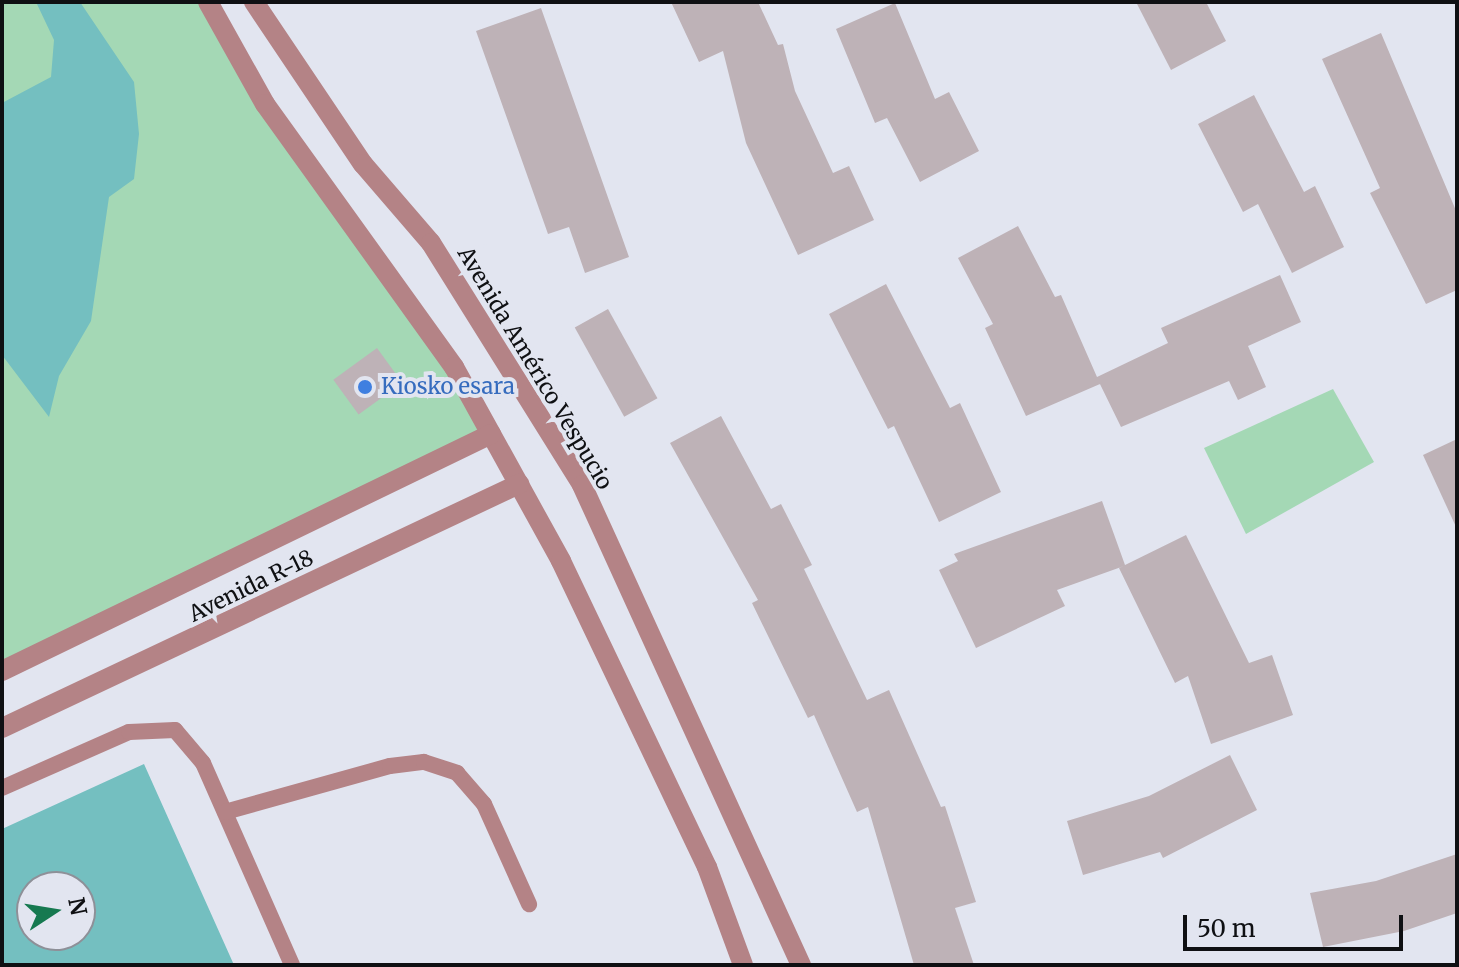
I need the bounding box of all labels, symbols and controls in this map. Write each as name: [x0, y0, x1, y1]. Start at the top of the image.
street label: Avenida Américo Vespucio: [452, 242, 618, 494]
place label: Kiosko esara: [381, 374, 515, 400]
marker: Kiosko esara: [356, 378, 374, 396]
street label: Avenida R-18: [185, 545, 317, 627]
north arrow: [16, 871, 96, 951]
text: N: [62, 895, 93, 918]
scale bar: [1187, 899, 1407, 949]
text: 50 m: [1197, 913, 1256, 944]

